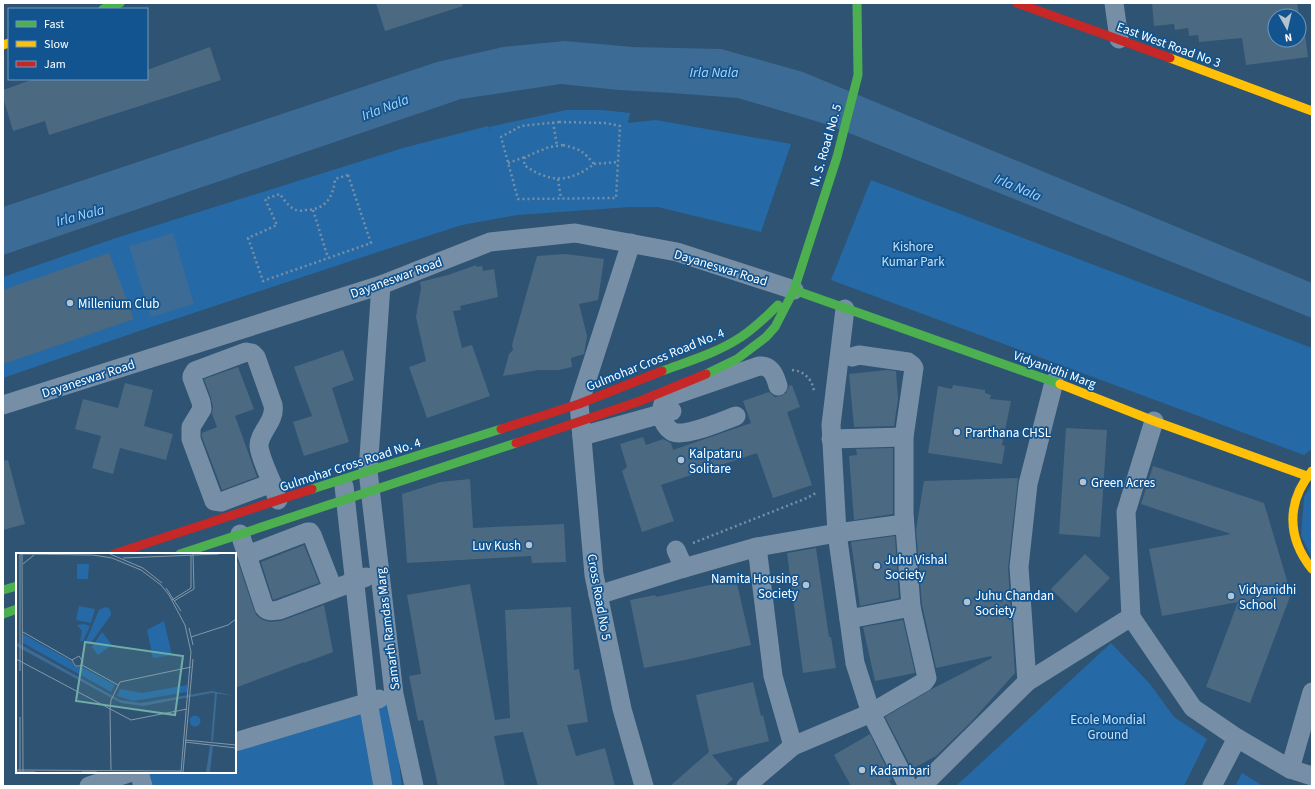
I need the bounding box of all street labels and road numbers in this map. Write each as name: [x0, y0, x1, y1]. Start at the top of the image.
street label: East West Road No 3: [1114, 18, 1223, 72]
street label: N. S. Road No. 5: [806, 102, 846, 189]
street label: Dayaneswar Road: [672, 245, 770, 291]
street label: Dayaneswar Road: [348, 253, 445, 303]
street label: Gulmohar Cross Road No. 4: [584, 324, 728, 396]
street label: Vidyanidhi Marg: [1011, 347, 1099, 393]
street label: Dayaneswar Road: [40, 355, 137, 402]
street label: Gulmohar Cross Road No. 4: [277, 433, 424, 496]
street label: Cross Road No 5: [583, 553, 615, 642]
street label: Samarth Ramdas Marg: [372, 566, 404, 691]

